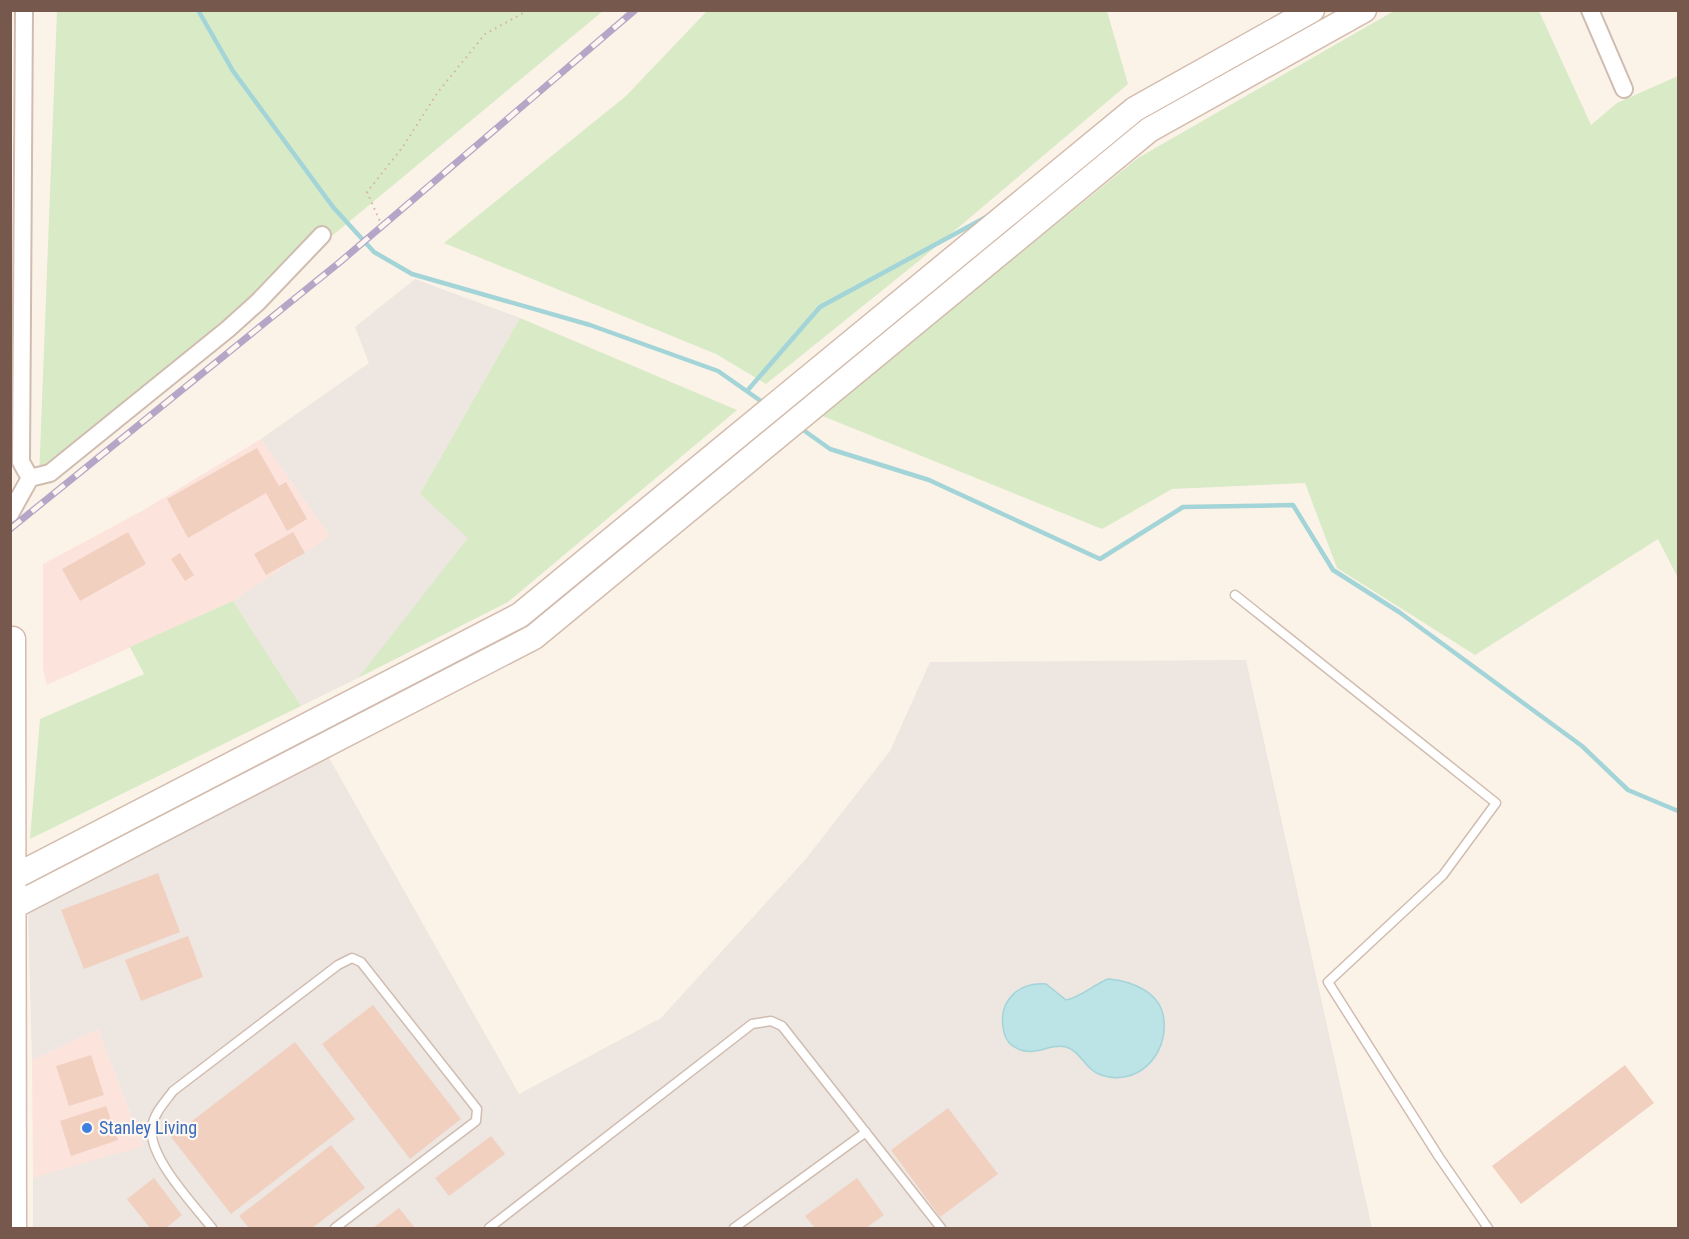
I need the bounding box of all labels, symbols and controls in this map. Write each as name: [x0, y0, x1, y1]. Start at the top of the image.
place label: Stanley Living: [99, 1117, 197, 1138]
marker: Stanley Living: [80, 1121, 94, 1135]

